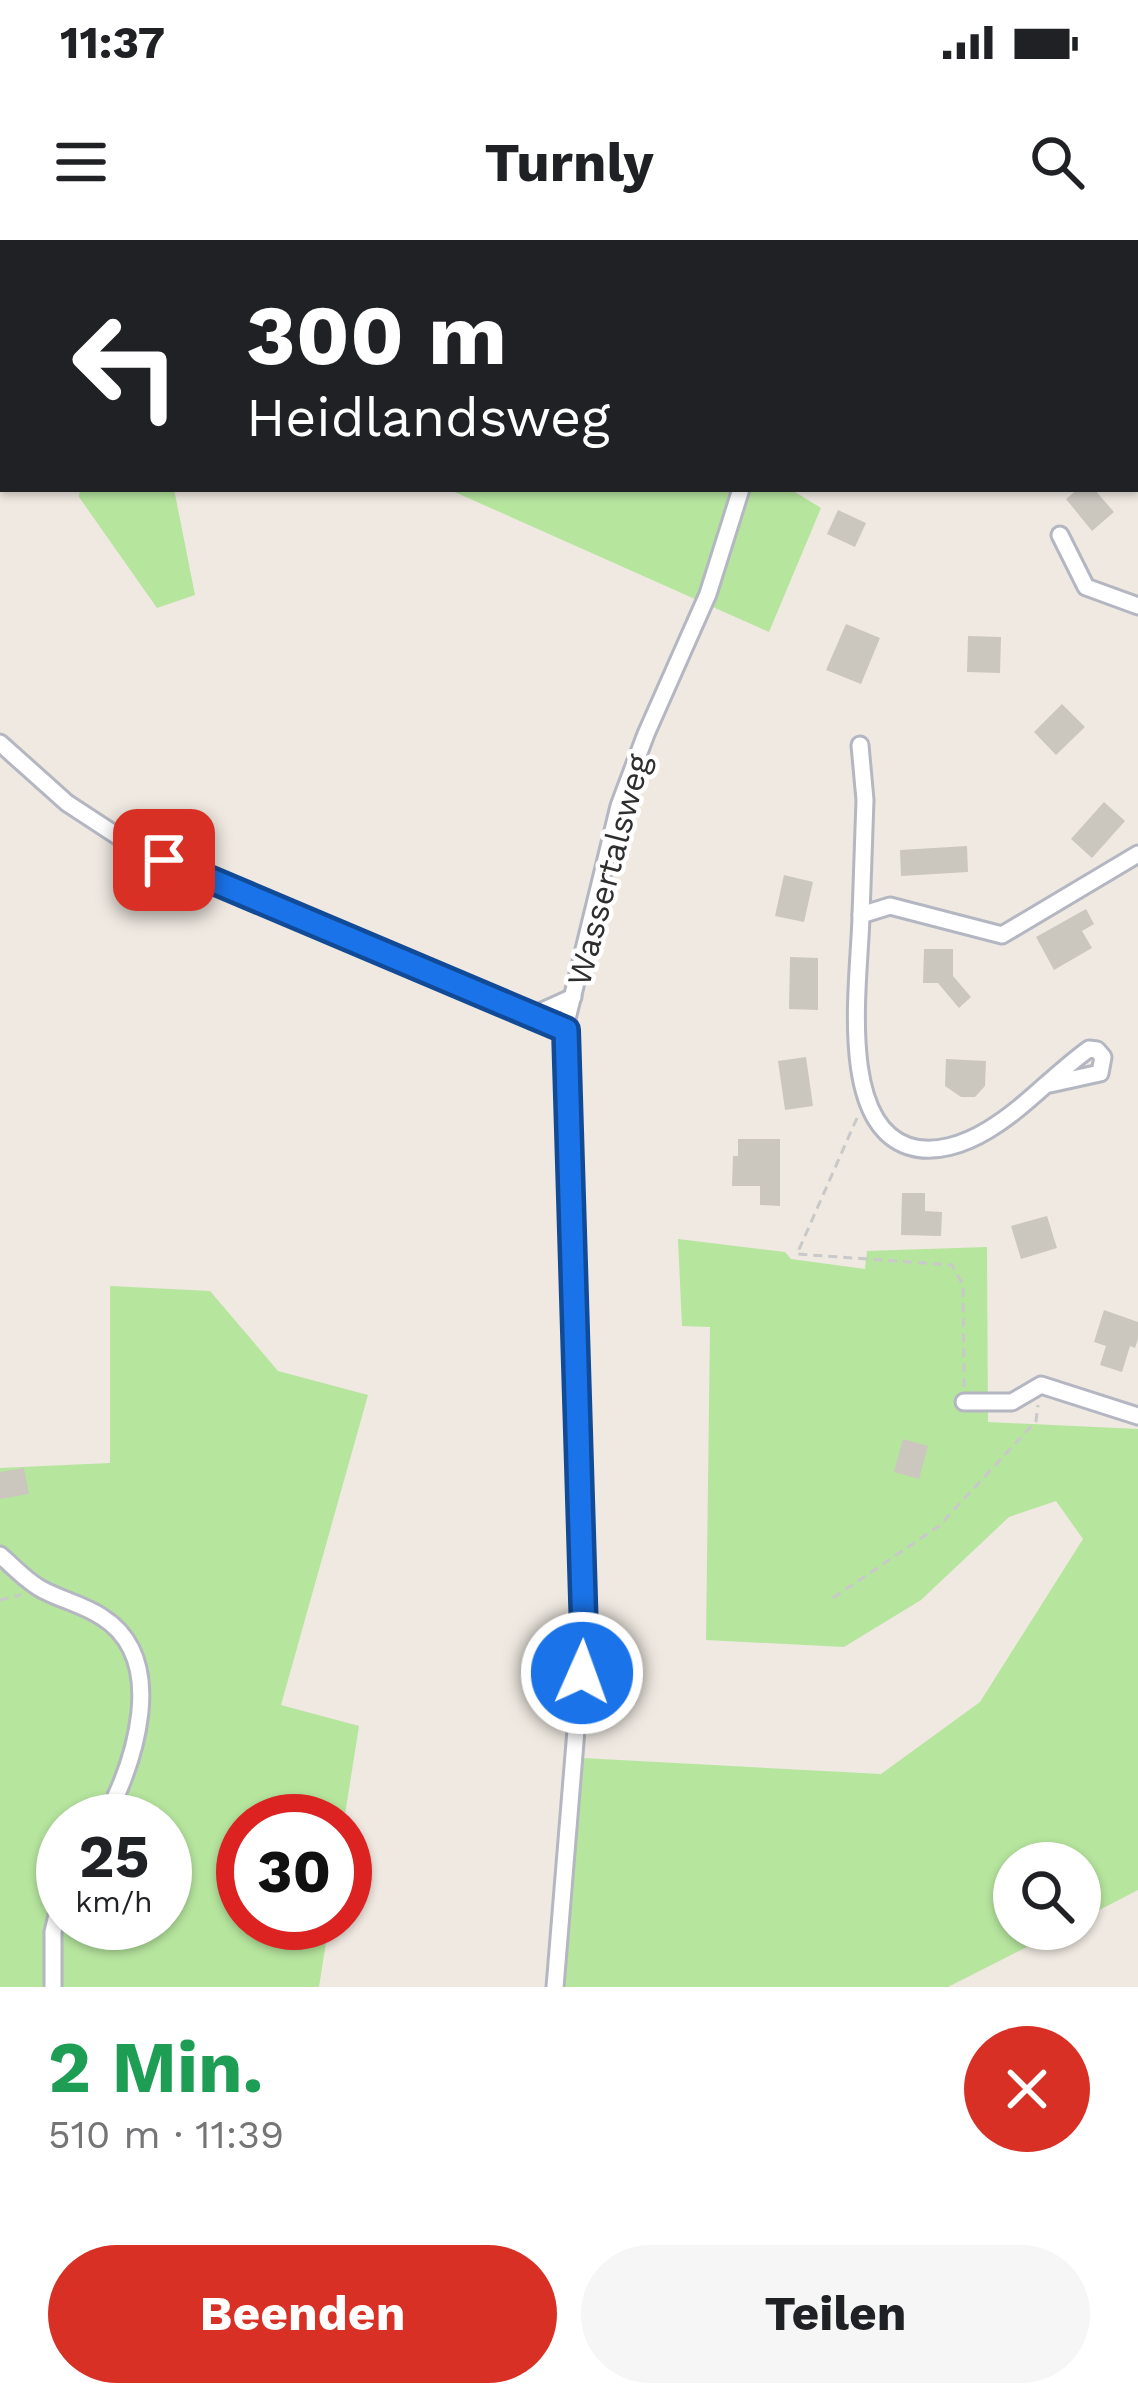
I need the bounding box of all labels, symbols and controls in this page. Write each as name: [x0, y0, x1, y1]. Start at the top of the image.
text: 11:37: [60, 16, 165, 69]
icon: menu: [48, 129, 114, 195]
icon: search: [1024, 129, 1090, 195]
text: Turnly: [484, 131, 654, 194]
text: 300 m: [246, 286, 507, 384]
icon: left: [48, 288, 204, 444]
text: Heidlandsweg: [246, 386, 610, 449]
street label: Wassertalsweg: [559, 750, 658, 990]
pin: [113, 809, 215, 911]
icon: arrive: [131, 827, 197, 893]
position arrow: [519, 1610, 645, 1736]
speed limit sign: 30: [216, 1794, 372, 1950]
text: 25: [79, 1821, 149, 1892]
map controls: [993, 1842, 1101, 1950]
button: search: [993, 1842, 1101, 1950]
text: km/h: [75, 1884, 153, 1919]
text: 2 Min.: [48, 2025, 264, 2109]
button: close: [964, 2026, 1090, 2152]
text: 510 m · 11:39: [48, 2112, 284, 2157]
button: Beenden: [48, 2245, 557, 2383]
button: Teilen: [581, 2245, 1090, 2383]

